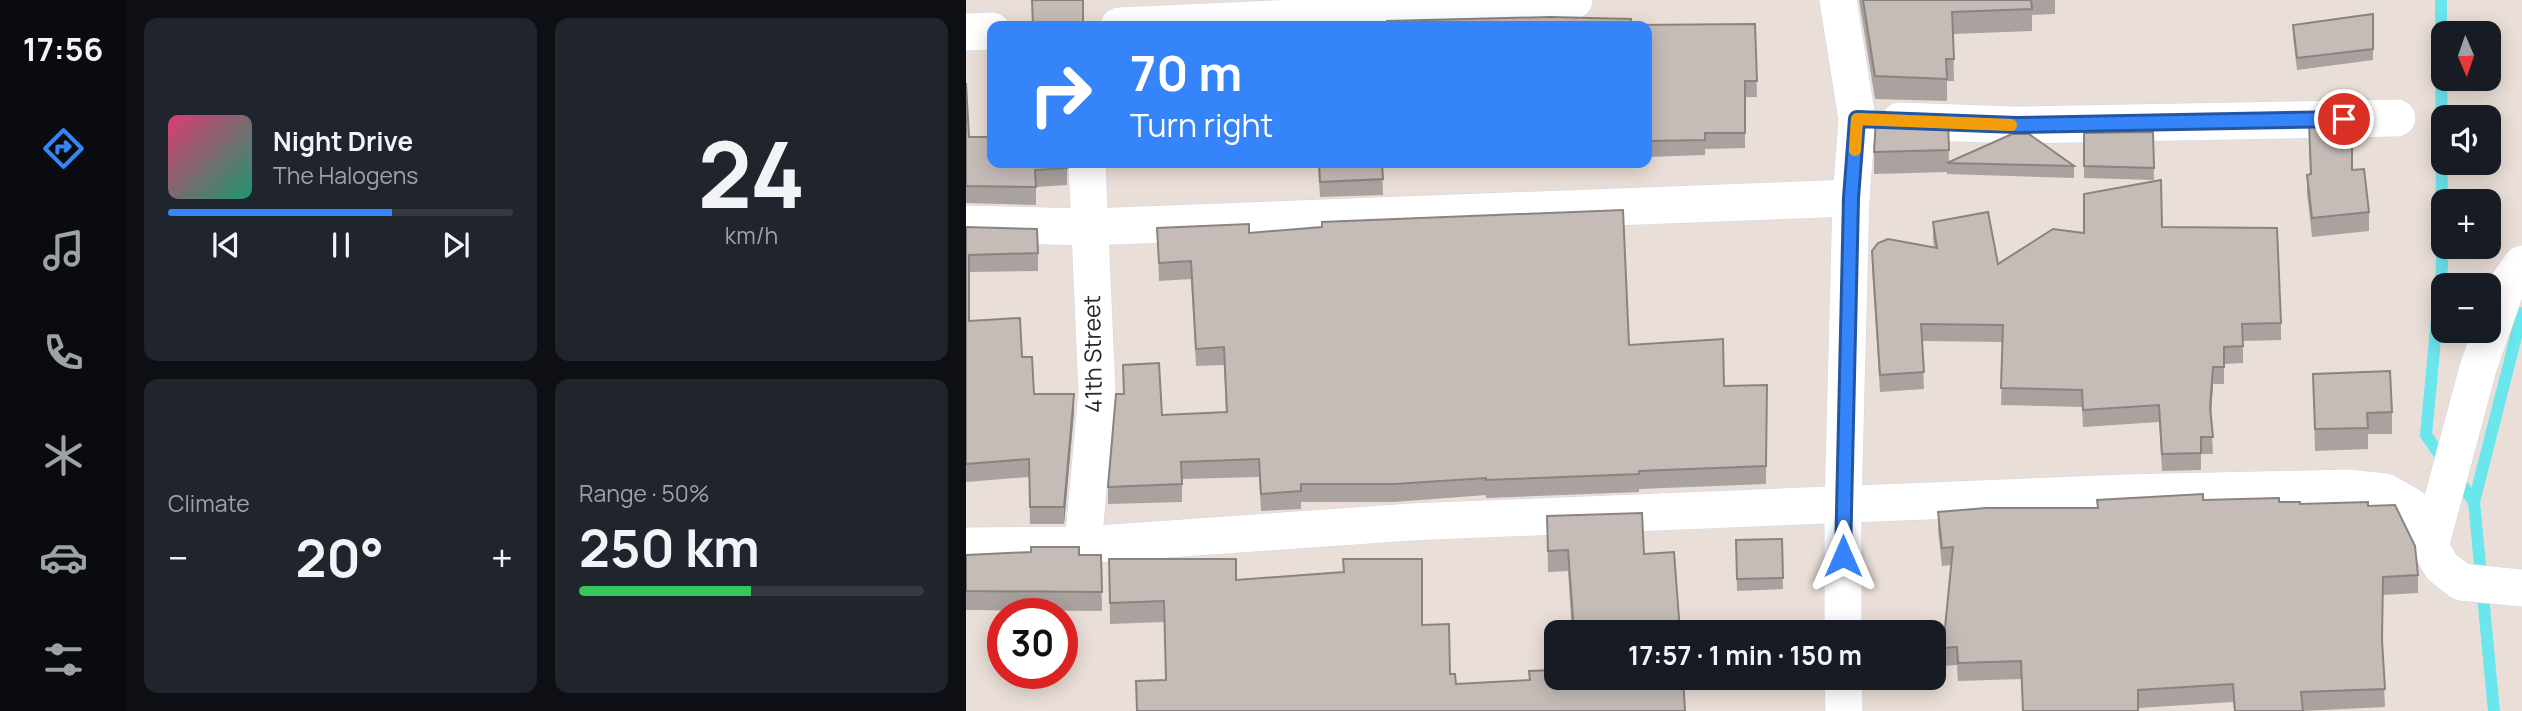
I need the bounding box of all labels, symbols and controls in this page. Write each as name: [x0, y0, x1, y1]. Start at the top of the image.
north arrow: [2431, 21, 2501, 91]
map controls: [2431, 21, 2501, 343]
text: 17:56: [23, 27, 103, 71]
text: 70 m: [1130, 39, 1242, 106]
icon: right: [1015, 49, 1106, 140]
pin: [2314, 89, 2374, 149]
icon: arrive: [2325, 100, 2363, 138]
text: Turn right: [1130, 103, 1273, 147]
button: sound: [2431, 105, 2501, 175]
text: 24: [698, 111, 805, 235]
text: Night Drive: [273, 123, 413, 159]
icon: directions: [39, 124, 88, 173]
text: The Halogens: [273, 159, 418, 191]
button: +: [2431, 189, 2501, 259]
text: km/h: [725, 219, 778, 251]
icon: music: [39, 226, 88, 275]
icon: previous: [207, 226, 245, 264]
icon: pause: [322, 226, 360, 264]
icon: next: [437, 226, 475, 264]
button: −: [2431, 273, 2501, 343]
street label: 41th Street: [1075, 295, 1109, 413]
icon: phone: [39, 328, 88, 377]
icon: climate: [39, 431, 88, 480]
text: Range · 50%: [579, 477, 709, 509]
text: Climate: [168, 487, 250, 519]
text: 250 km: [579, 512, 760, 583]
position arrow: [1806, 519, 1880, 593]
text: 20°: [296, 522, 384, 593]
text: −: [168, 531, 189, 583]
text: +: [491, 531, 513, 583]
icon: car: [39, 533, 88, 582]
speed limit sign: 30: [987, 598, 1078, 689]
icon: filters: [39, 635, 88, 684]
text: 17:57 · 1 min · 150 m: [1628, 637, 1862, 673]

